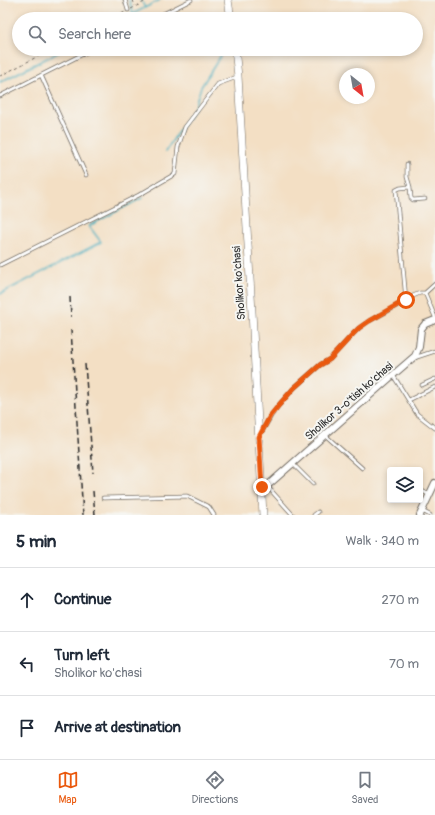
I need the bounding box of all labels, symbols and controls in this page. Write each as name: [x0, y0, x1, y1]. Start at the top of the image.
search box: [12, 12, 423, 56]
icon: search: [26, 23, 48, 45]
text: Search here: [58, 25, 131, 44]
north arrow: [339, 68, 375, 104]
street label: Sholikor ko'chasi: [230, 245, 248, 321]
route start: [397, 291, 415, 309]
street label: Sholikor 3-o'tish ko'chasi: [302, 359, 396, 443]
map controls: [387, 467, 423, 503]
button: layers: [387, 467, 423, 503]
route end: [253, 478, 271, 496]
text: 5 min: [16, 531, 56, 552]
text: Walk · 340 m: [345, 533, 419, 549]
icon: ahead: [16, 589, 38, 611]
text: Continue: [54, 590, 112, 609]
text: 270 m: [382, 592, 419, 608]
text: Turn left: [54, 646, 110, 665]
icon: left: [16, 653, 38, 675]
text: 70 m: [389, 656, 419, 672]
text: Sholikor ko'chasi: [54, 665, 142, 681]
icon: arrive: [16, 717, 38, 739]
text: Arrive at destination: [54, 718, 181, 737]
tab: Map: [57, 769, 79, 806]
tab: Directions: [192, 769, 238, 806]
tab: Saved: [351, 769, 378, 806]

